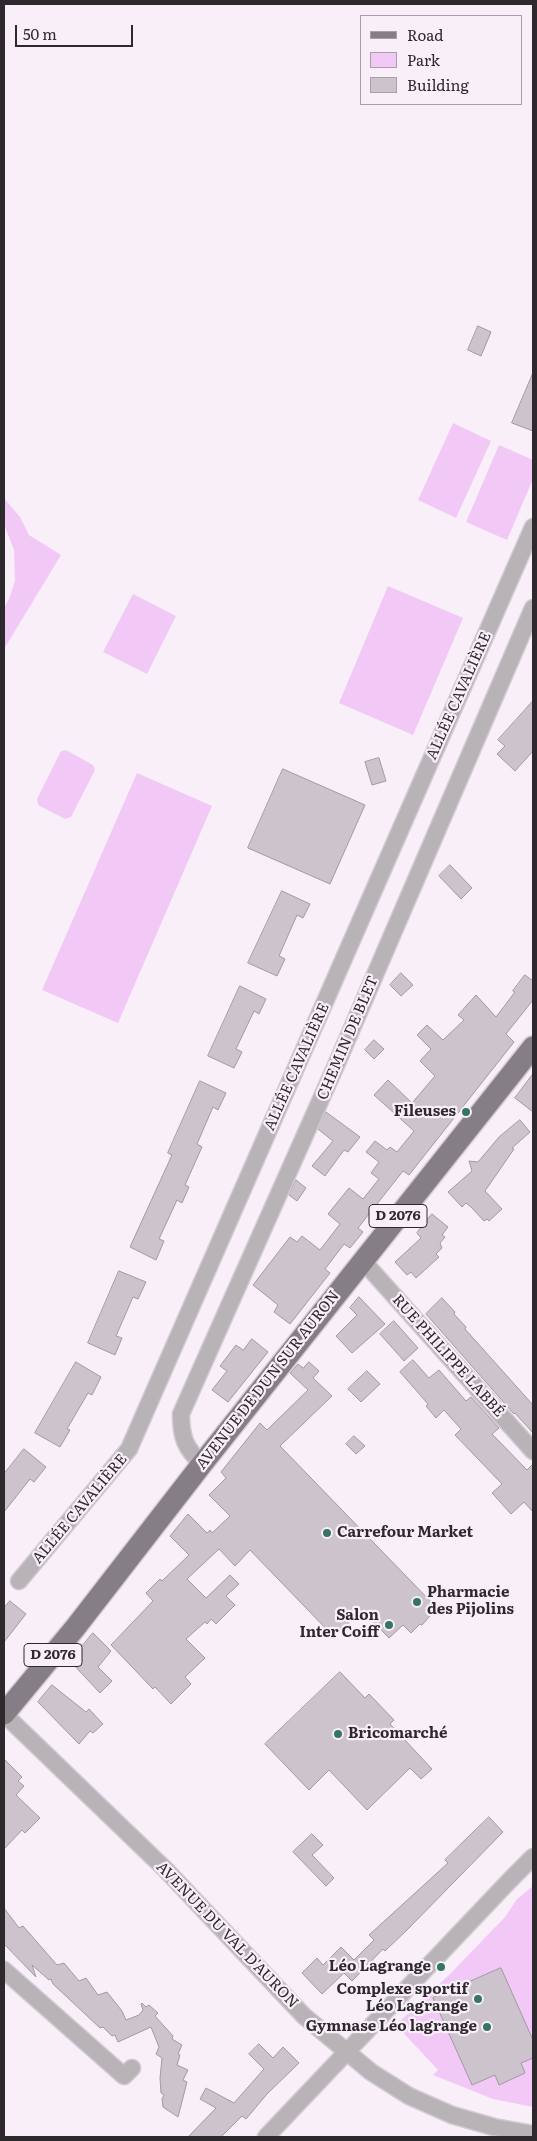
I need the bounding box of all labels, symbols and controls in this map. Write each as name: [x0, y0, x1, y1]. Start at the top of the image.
scale bar: [18, 15, 135, 47]
legend: [360, 15, 522, 105]
text: 50 m: [23, 22, 57, 45]
text: Road: [407, 23, 443, 46]
text: Park: [407, 48, 440, 71]
text: Building: [407, 73, 469, 96]
street label: ALLÉE CAVALIÈRE: [423, 629, 495, 763]
street label: CHEMIN DE BLET: [314, 973, 382, 1103]
street label: ALLÉE CAVALIÈRE: [261, 1000, 333, 1134]
place label: Fileuses: [394, 1103, 456, 1121]
marker: Fileuses: [460, 1106, 472, 1118]
road number: D 2076: [369, 1204, 427, 1228]
street label: AVENUE DE DUN SUR AURON: [193, 1287, 343, 1473]
street label: RUE PHILIPPE LABBÉ: [388, 1291, 508, 1421]
street label: ALLÉE CAVALIÈRE: [29, 1450, 131, 1568]
place label: Carrefour Market: [337, 1524, 473, 1542]
marker: Carrefour Market: [321, 1527, 333, 1539]
place label: Pharmacie des Pijolins: [427, 1584, 514, 1619]
marker: Pharmacie des Pijolins: [411, 1596, 423, 1608]
place label: Salon Inter Coiff: [299, 1607, 379, 1642]
marker: Salon Inter Coiff: [383, 1619, 395, 1631]
road number: D 2076: [24, 1644, 82, 1666]
place label: Bricomarché: [348, 1725, 447, 1743]
marker: Bricomarché: [332, 1728, 344, 1740]
street label: AVENUE DU VAL D'AURON: [152, 1858, 302, 2012]
place label: Léo Lagrange: [329, 1958, 431, 1976]
marker: Léo Lagrange: [435, 1961, 447, 1973]
place label: Complexe sportif Léo Lagrange: [336, 1981, 468, 2016]
marker: Complexe sportif Léo Lagrange: [472, 1993, 484, 2005]
place label: Gymnase Léo lagrange: [306, 2018, 477, 2036]
marker: Gymnase Léo lagrange: [481, 2021, 493, 2033]

